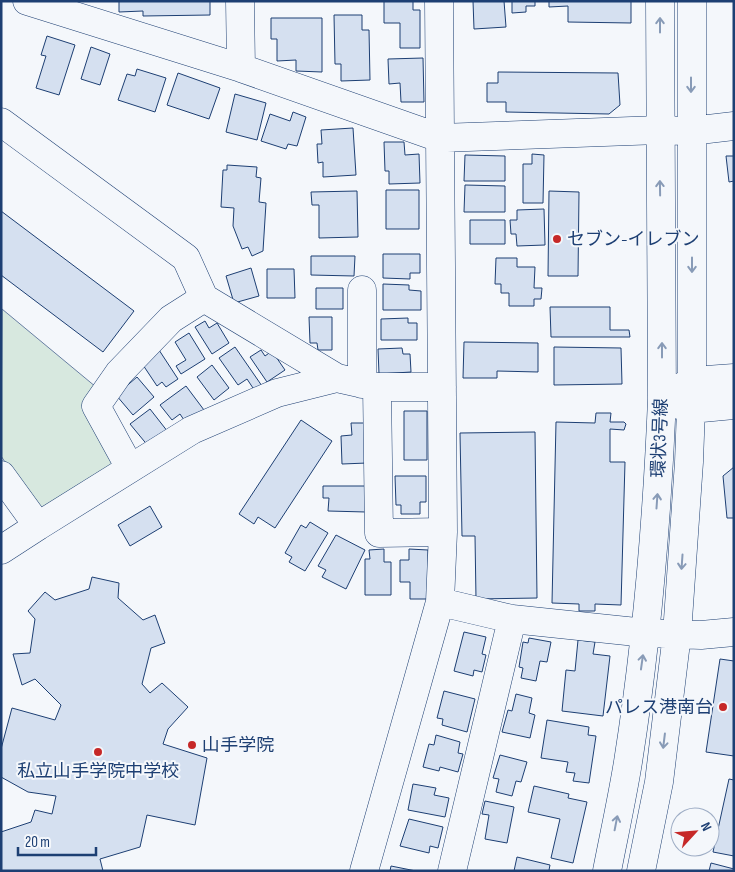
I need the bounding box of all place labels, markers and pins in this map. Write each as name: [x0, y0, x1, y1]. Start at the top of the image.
place label: セブン-イレブン: [567, 229, 700, 250]
marker: セブン-イレブン: [551, 233, 563, 245]
place label: パレス港南台: [605, 697, 713, 718]
marker: パレス港南台: [717, 701, 729, 713]
place label: 山手学院: [202, 735, 274, 756]
marker: 山手学院: [186, 739, 198, 751]
marker: 私立山手学院中学校: [92, 746, 104, 758]
place label: 私立山手学院中学校: [17, 761, 179, 782]

